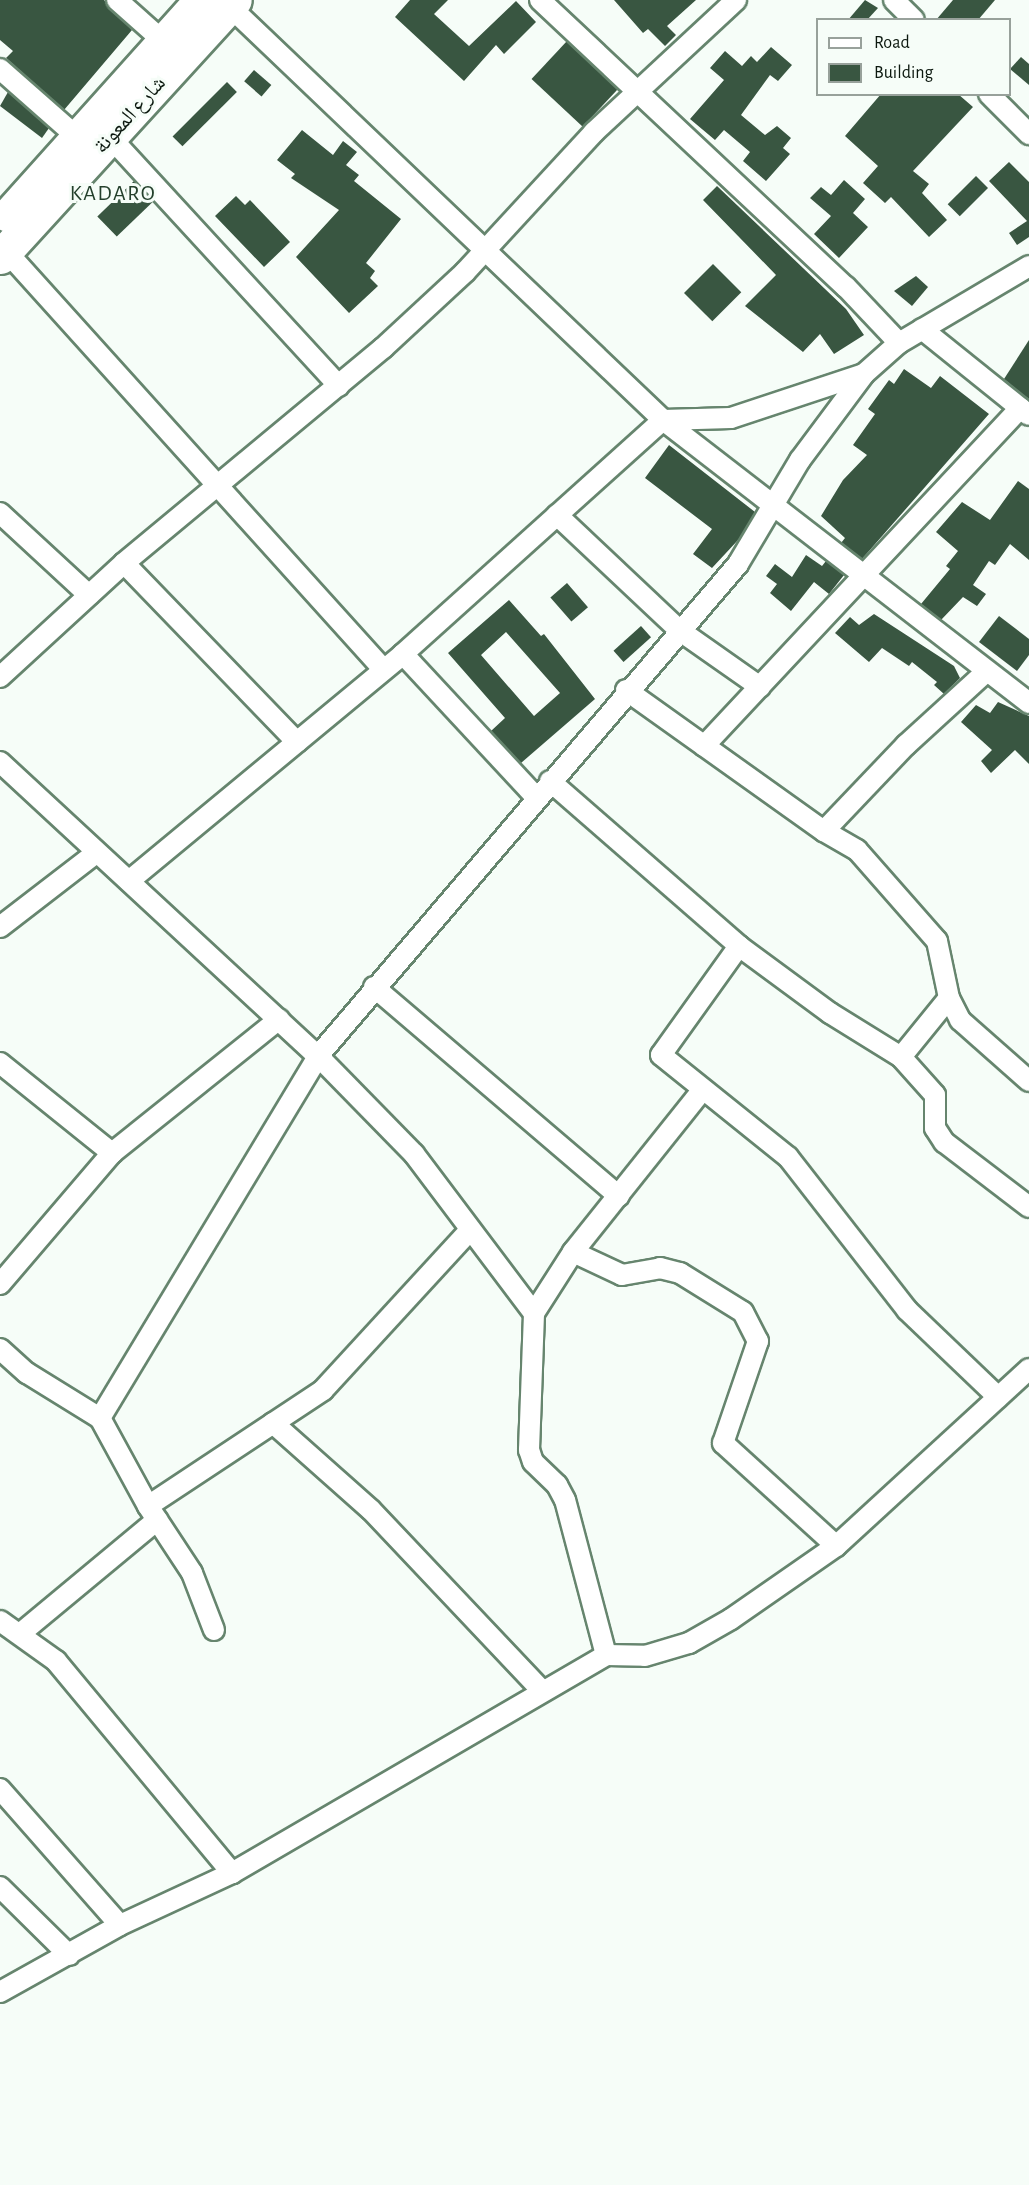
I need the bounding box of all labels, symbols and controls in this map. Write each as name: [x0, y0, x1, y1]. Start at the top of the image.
legend: [816, 18, 1011, 96]
text: Road: [874, 34, 910, 52]
text: Building: [874, 64, 933, 82]
street label: شارع المعونة: [89, 71, 171, 159]
district label: KADARO: [70, 181, 156, 207]

